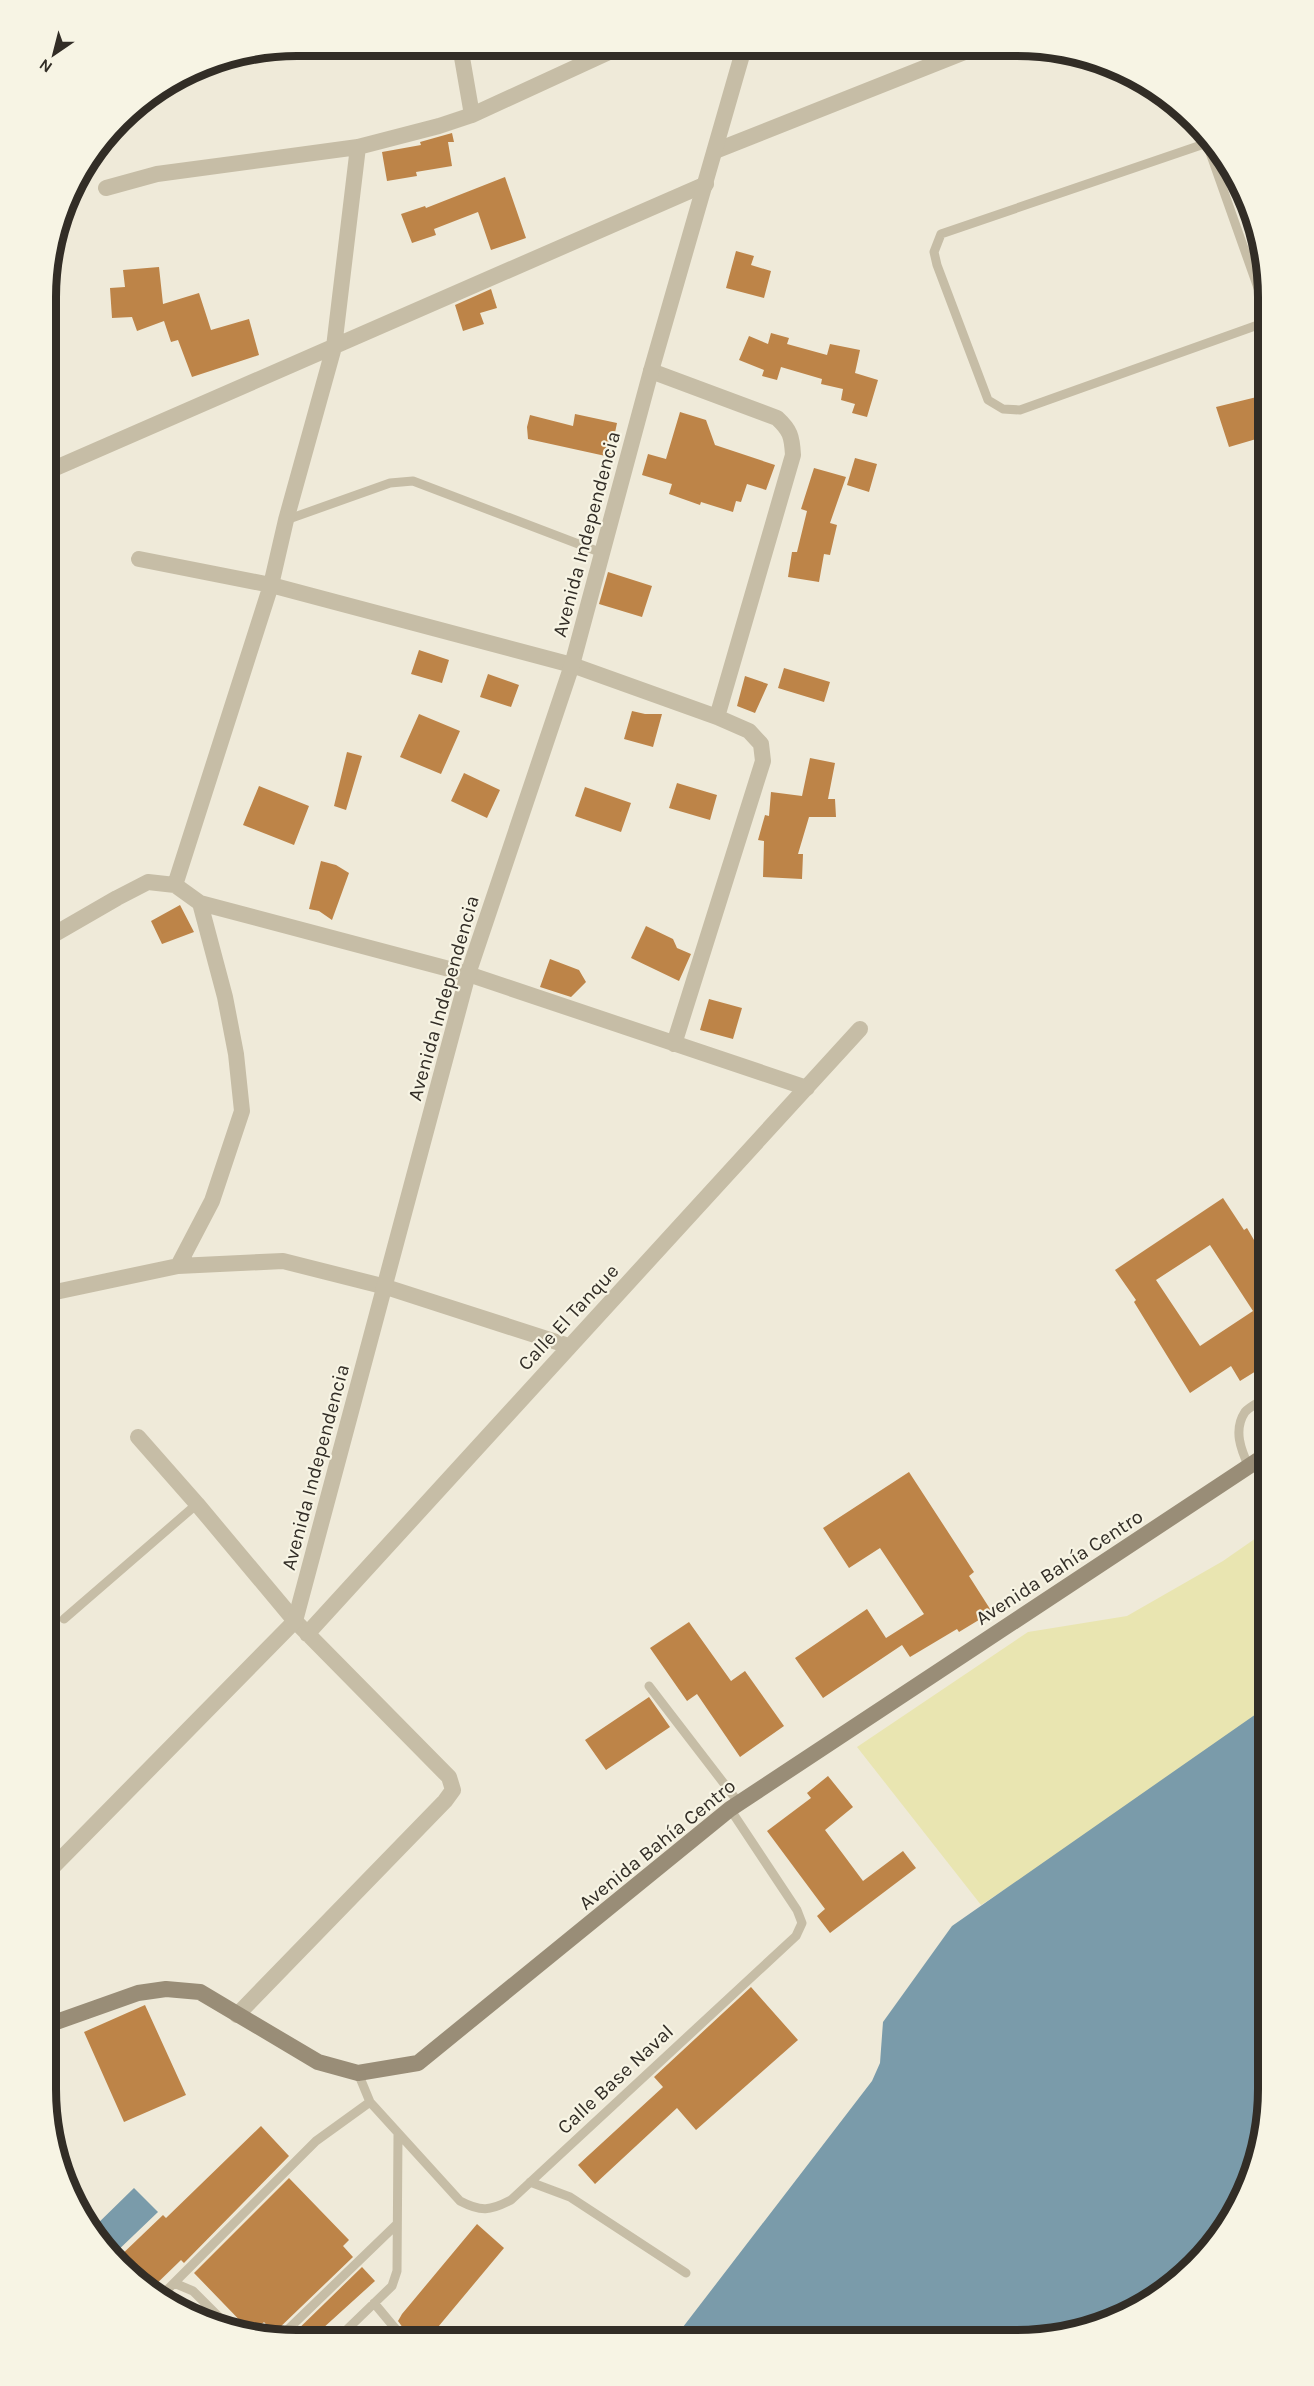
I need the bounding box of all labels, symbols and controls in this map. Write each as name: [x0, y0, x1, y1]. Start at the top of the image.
north arrow: [24, 24, 84, 84]
text: N: [36, 55, 56, 77]
street label: Avenida Independencia: [548, 429, 625, 640]
street label: Avenida Independencia: [403, 893, 484, 1103]
street label: Calle El Tanque: [513, 1260, 623, 1375]
street label: Avenida Independencia: [277, 1362, 354, 1573]
street label: Avenida Bahía Centro: [971, 1505, 1147, 1630]
street label: Avenida Bahía Centro: [574, 1774, 740, 1915]
street label: Calle Base Naval: [553, 2020, 678, 2139]

